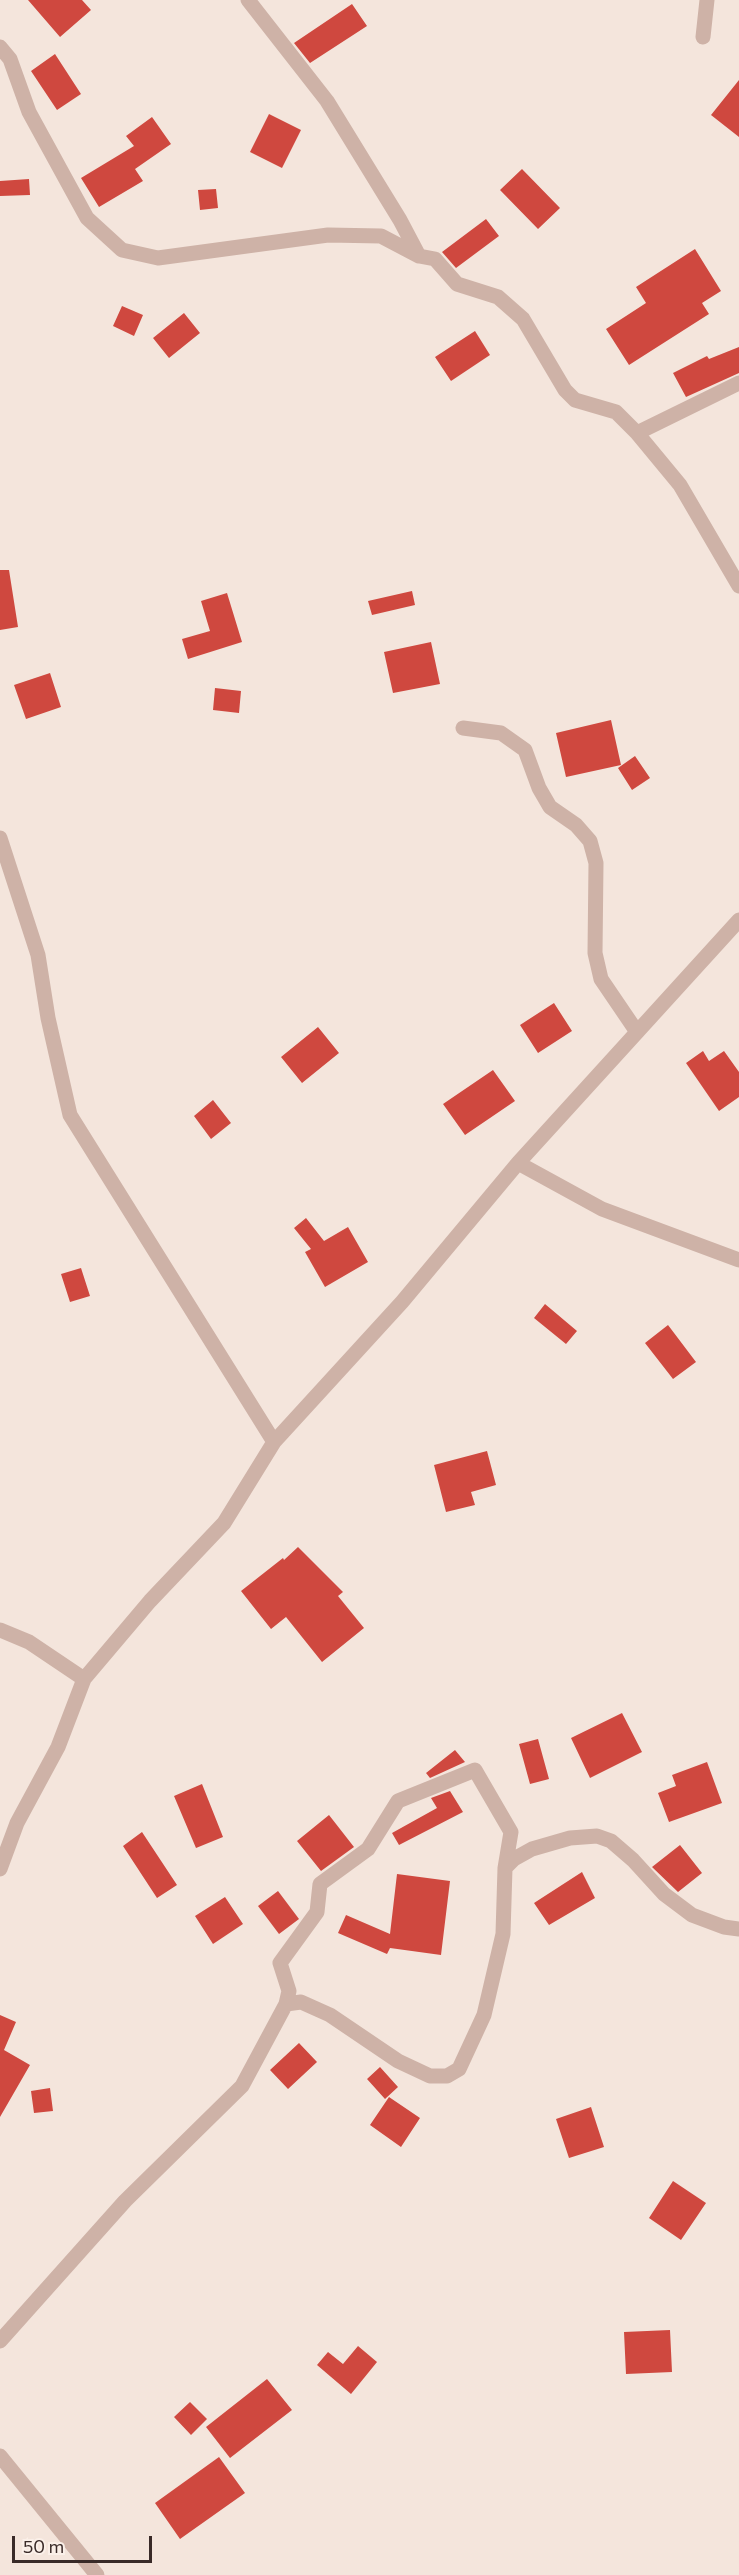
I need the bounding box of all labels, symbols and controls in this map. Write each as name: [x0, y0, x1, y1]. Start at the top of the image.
scale bar: [15, 2524, 154, 2562]
text: 50 m: [23, 2535, 64, 2557]

